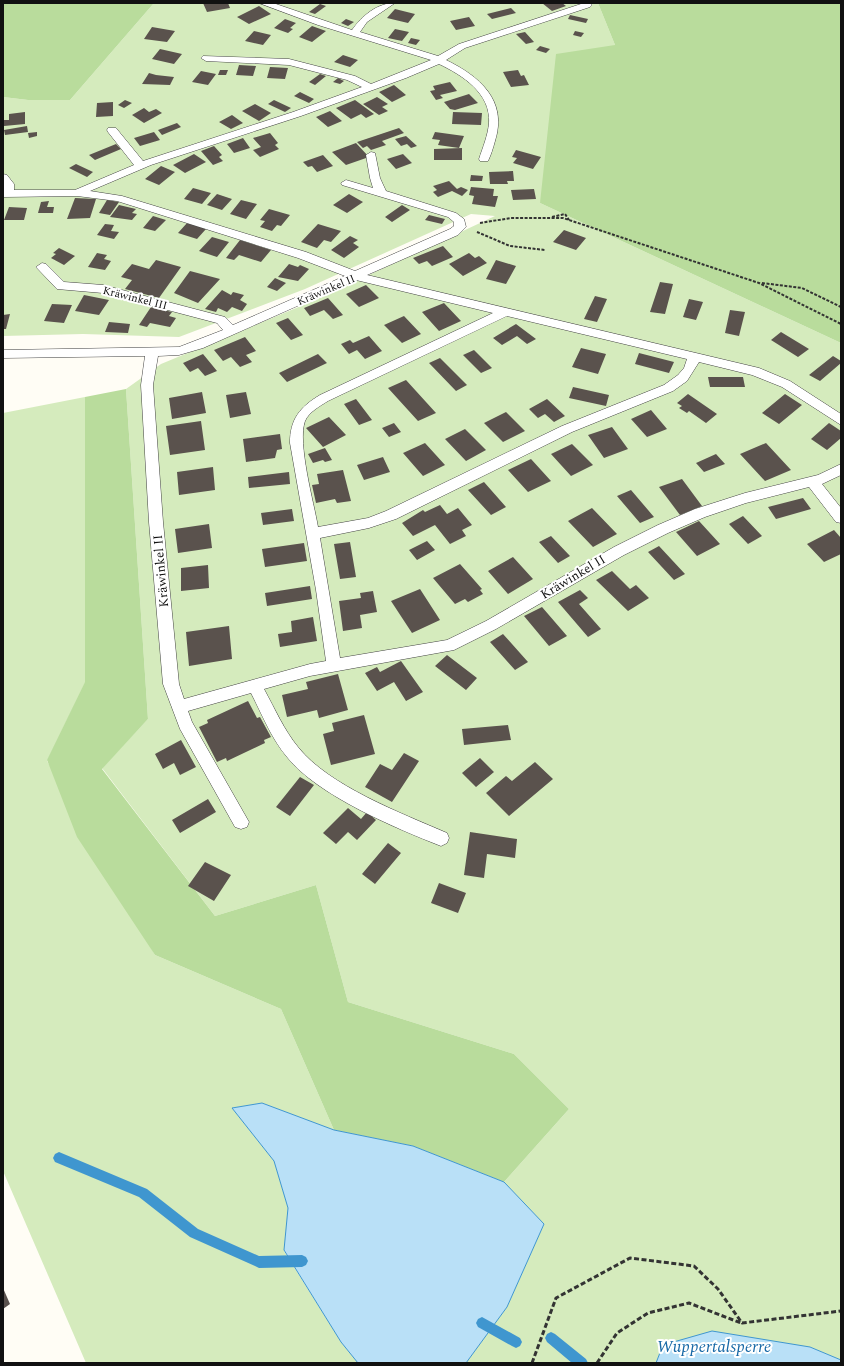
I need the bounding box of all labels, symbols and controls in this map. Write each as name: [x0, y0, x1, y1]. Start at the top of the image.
street label: Kräwinkel II: [294, 270, 358, 310]
street label: Kräwinkel III: [101, 282, 169, 314]
street label: Kräwinkel II: [148, 534, 174, 608]
street label: Kräwinkel II: [537, 550, 609, 604]
water label: Wuppertalsperre: [657, 1334, 771, 1360]

